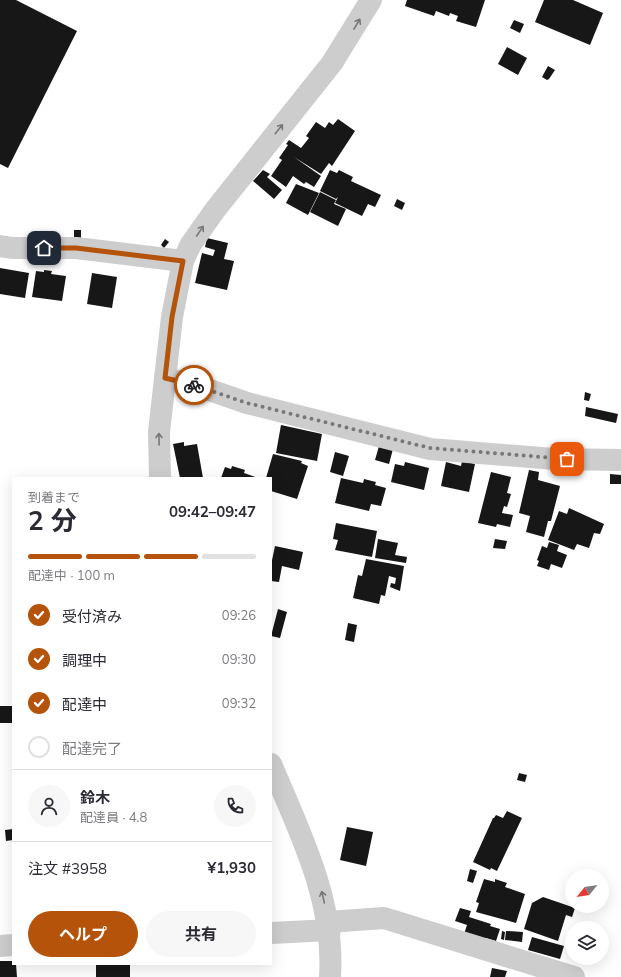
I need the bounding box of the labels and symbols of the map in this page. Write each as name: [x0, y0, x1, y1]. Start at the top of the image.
one-way arrow: [353, 18, 361, 30]
one-way arrow: [275, 123, 284, 134]
one-way arrow: [196, 226, 204, 237]
pin: [27, 231, 61, 265]
courier: [174, 365, 214, 405]
one-way arrow: [155, 433, 163, 446]
pin: [550, 442, 584, 476]
north arrow: [565, 869, 609, 913]
one-way arrow: [318, 891, 326, 904]

